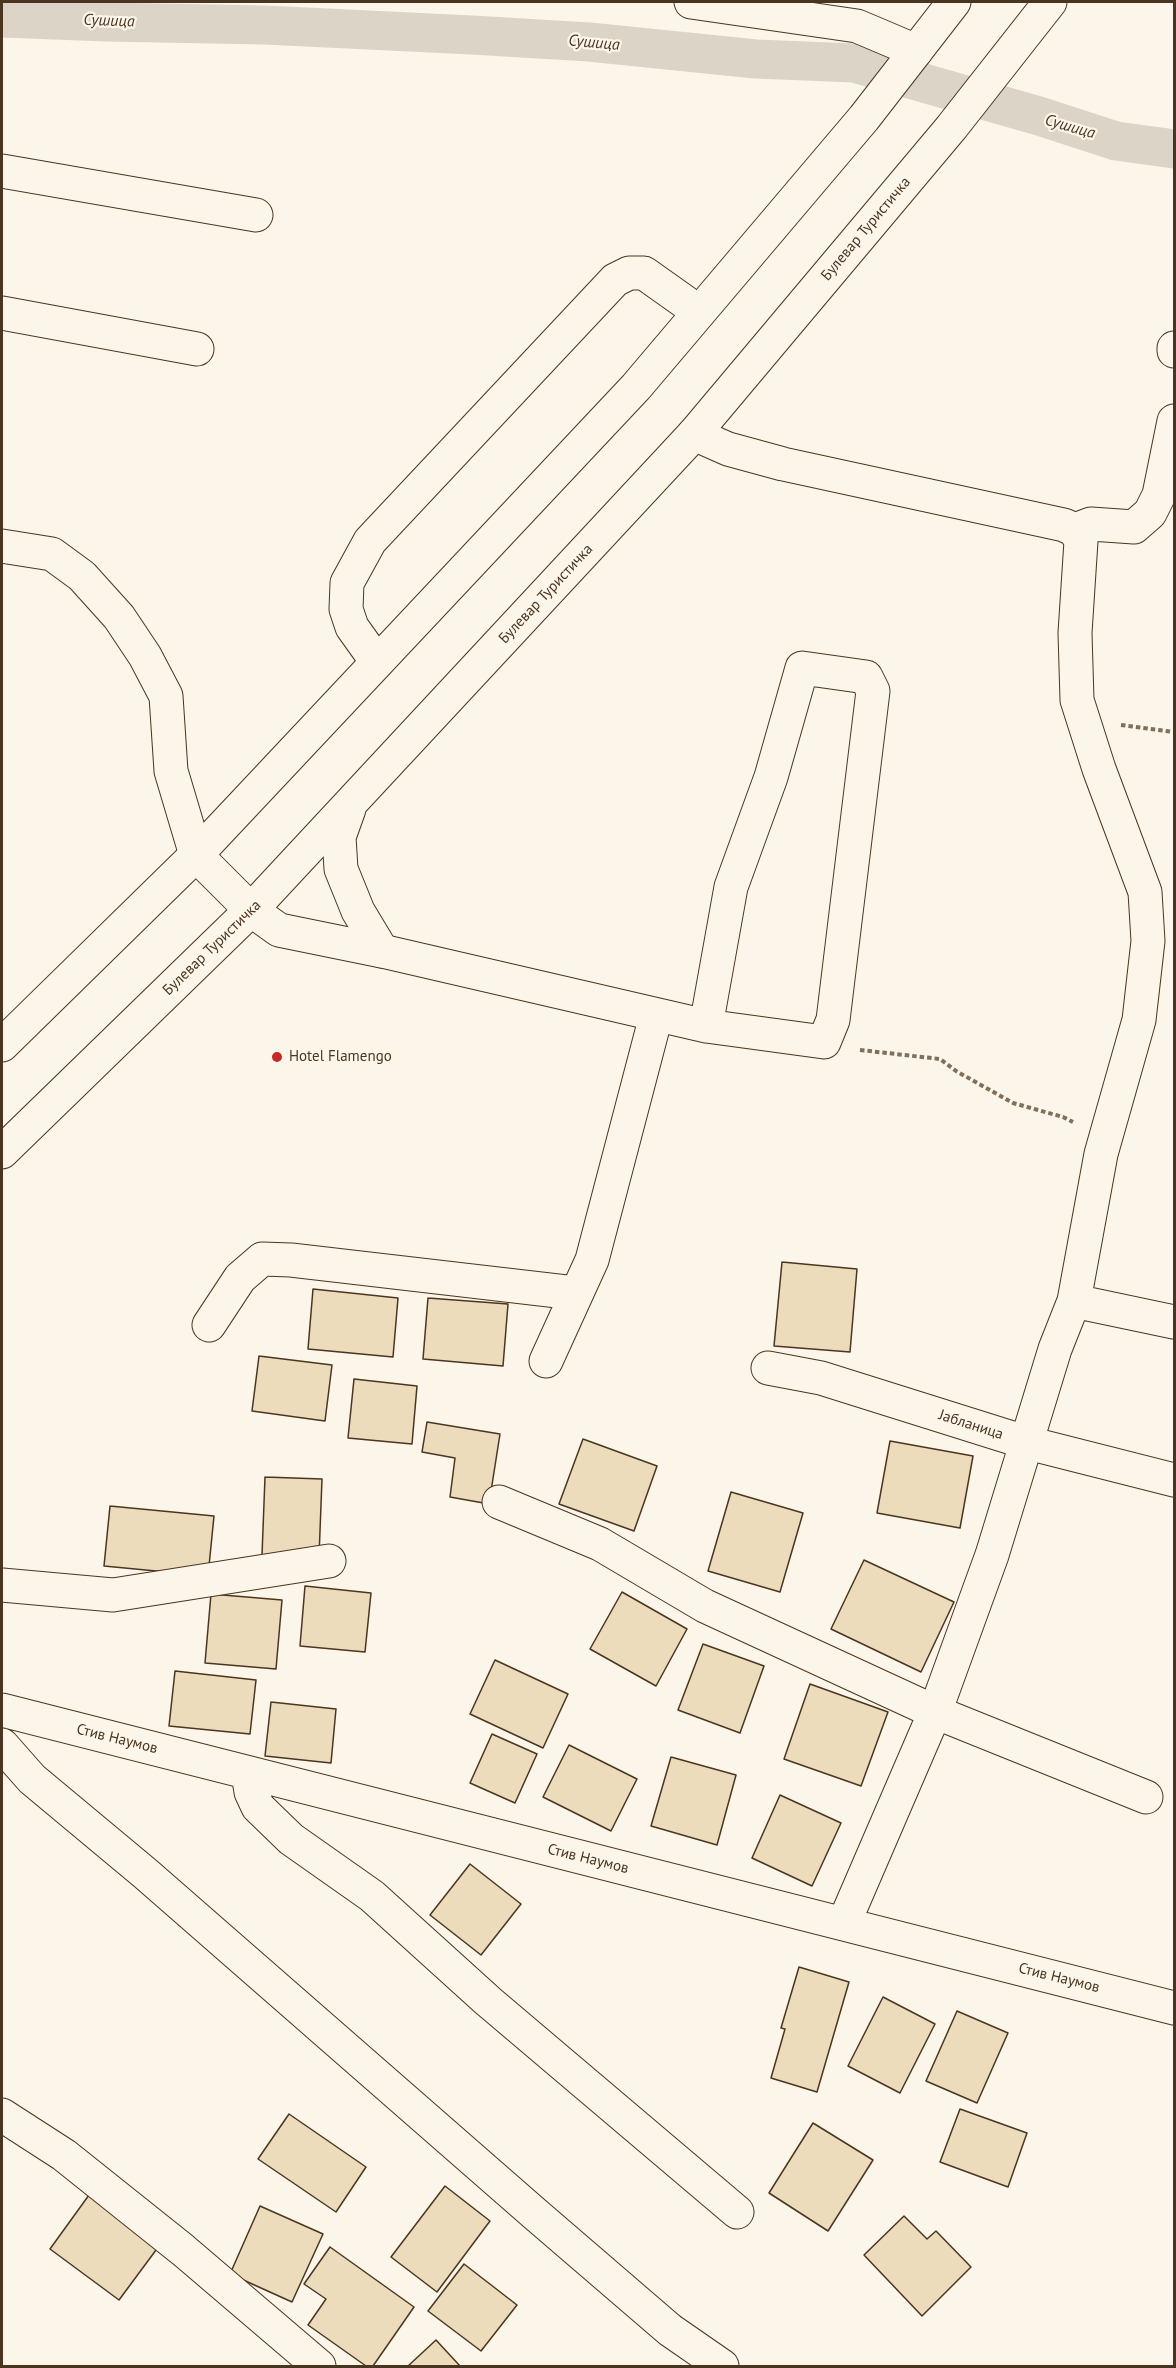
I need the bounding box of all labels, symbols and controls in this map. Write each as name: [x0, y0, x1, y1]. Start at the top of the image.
water label: Сушица: [83, 11, 135, 31]
water label: Сушица: [568, 31, 620, 55]
water label: Сушица: [1043, 111, 1097, 143]
street label: Булевар Туристичка: [817, 174, 915, 284]
street label: Булевар Туристичка: [495, 540, 597, 648]
street label: Булевар Туристичка: [159, 897, 265, 999]
place label: Hotel Flamengo: [289, 1048, 392, 1066]
marker: Hotel Flamengo: [270, 1050, 284, 1064]
street label: Јабланица: [937, 1406, 1005, 1444]
street label: Стив Наумов: [75, 1720, 159, 1758]
street label: Стив Наумов: [546, 1840, 630, 1878]
street label: Стив Наумов: [1017, 1959, 1101, 1997]

